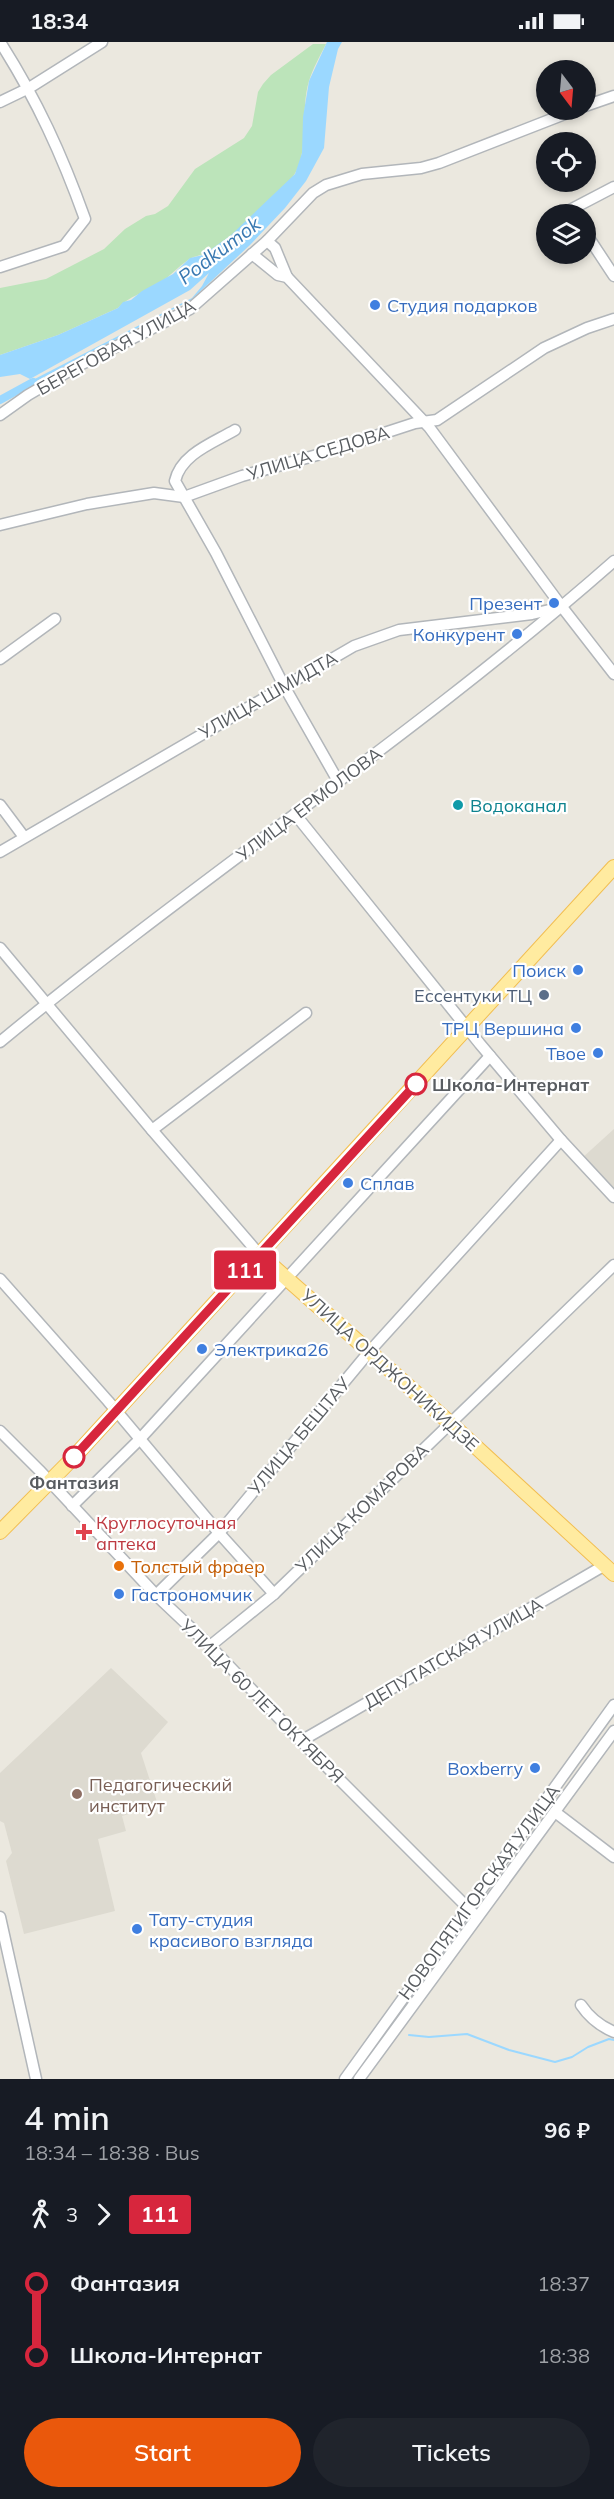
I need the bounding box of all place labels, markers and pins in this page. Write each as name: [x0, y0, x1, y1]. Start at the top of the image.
place label: Студия подарков: [387, 294, 538, 317]
marker: Студия подарков: [368, 298, 382, 312]
place label: Презент: [469, 592, 543, 615]
marker: Презент: [547, 596, 561, 610]
place label: Конкурент: [413, 623, 506, 646]
marker: Конкурент: [510, 627, 524, 641]
place label: Водоканал: [470, 794, 567, 817]
marker: Водоканал: [451, 798, 465, 812]
place label: Поиск: [512, 959, 566, 982]
marker: Поиск: [571, 963, 585, 977]
place label: Ессентуки ТЦ: [414, 984, 533, 1007]
marker: Ессентуки ТЦ: [537, 988, 551, 1002]
place label: ТРЦ Вершина: [442, 1017, 564, 1040]
marker: ТРЦ Вершина: [569, 1021, 583, 1035]
place label: Твое: [546, 1042, 586, 1065]
marker: Твое: [591, 1046, 605, 1060]
marker: Школа-Интернат: [405, 1073, 427, 1095]
place label: Школа-Интернат: [432, 1073, 589, 1096]
place label: Сплав: [360, 1172, 415, 1195]
marker: Сплав: [341, 1176, 355, 1190]
place label: Электрика26: [214, 1338, 329, 1361]
marker: Электрика26: [195, 1342, 209, 1356]
marker: Фантазия: [63, 1446, 85, 1468]
place label: Фантазия: [29, 1471, 119, 1494]
place label: Круглосуточная аптека: [96, 1511, 236, 1555]
marker: Круглосуточная аптека: [77, 1525, 91, 1539]
place label: Толстый фраер: [131, 1555, 265, 1578]
marker: Толстый фраер: [112, 1559, 126, 1573]
place label: Гастрономчик: [131, 1583, 252, 1606]
marker: Гастрономчик: [112, 1587, 126, 1601]
place label: Boxberry: [447, 1757, 523, 1780]
marker: Boxberry: [528, 1761, 542, 1775]
place label: Педагогический институт: [89, 1773, 232, 1817]
marker: Педагогический институт: [70, 1787, 84, 1801]
place label: Тату-студия красивого взгляда: [149, 1908, 313, 1952]
marker: Тату-студия красивого взгляда: [130, 1922, 144, 1936]

